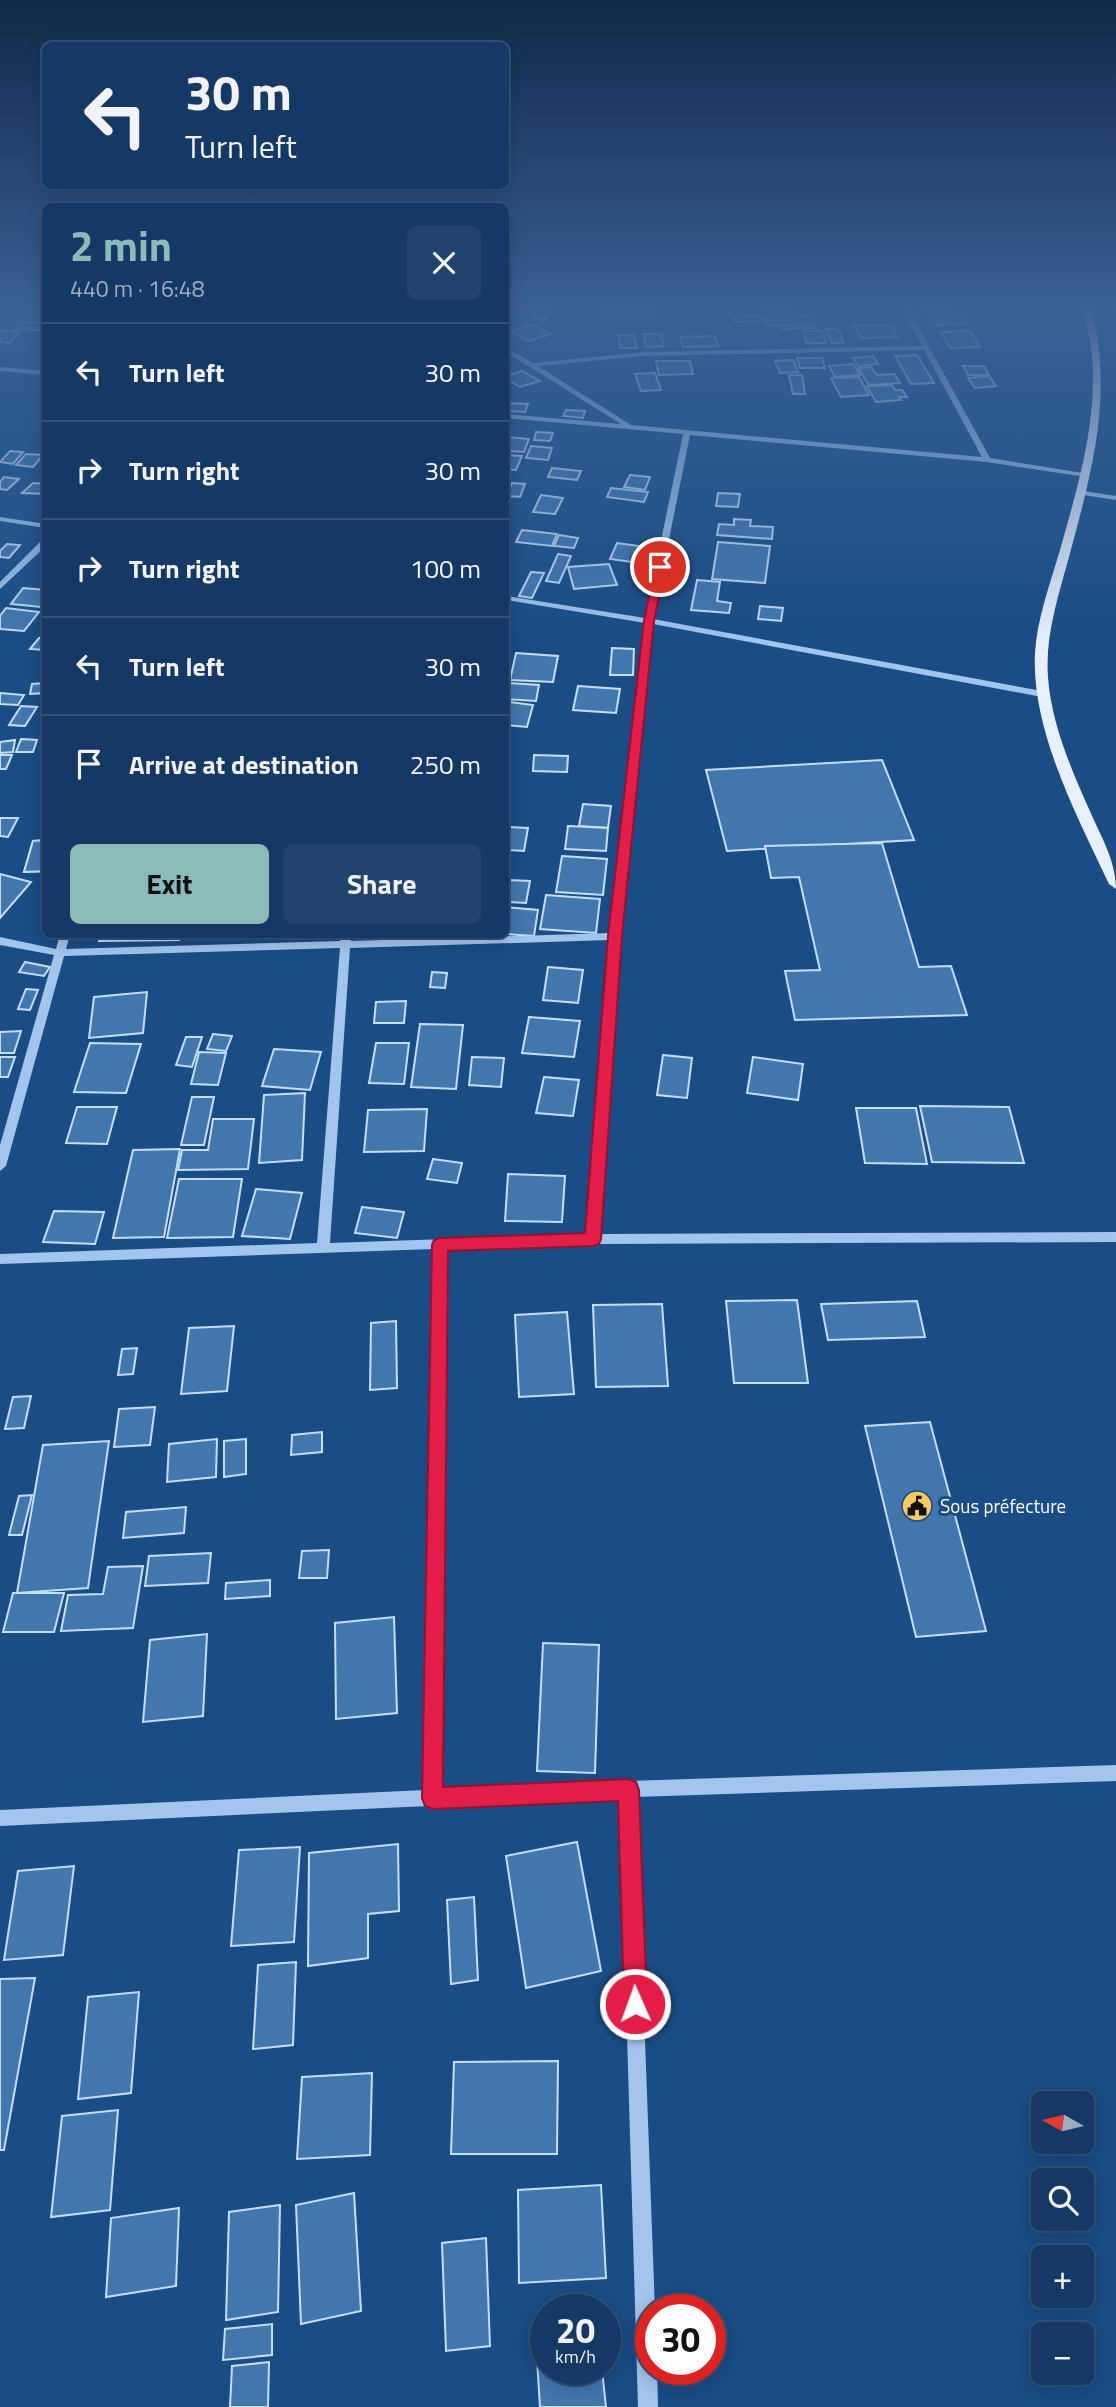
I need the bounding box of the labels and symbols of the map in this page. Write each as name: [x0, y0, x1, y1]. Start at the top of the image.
pin: [630, 537, 690, 597]
public building icon: Sous préfecture: [900, 1489, 934, 1523]
place label: Sous préfecture: [940, 1491, 1066, 1520]
position arrow: [598, 1967, 672, 2041]
north arrow: [1031, 2091, 1094, 2154]
speed limit sign: 30: [635, 2294, 726, 2385]

